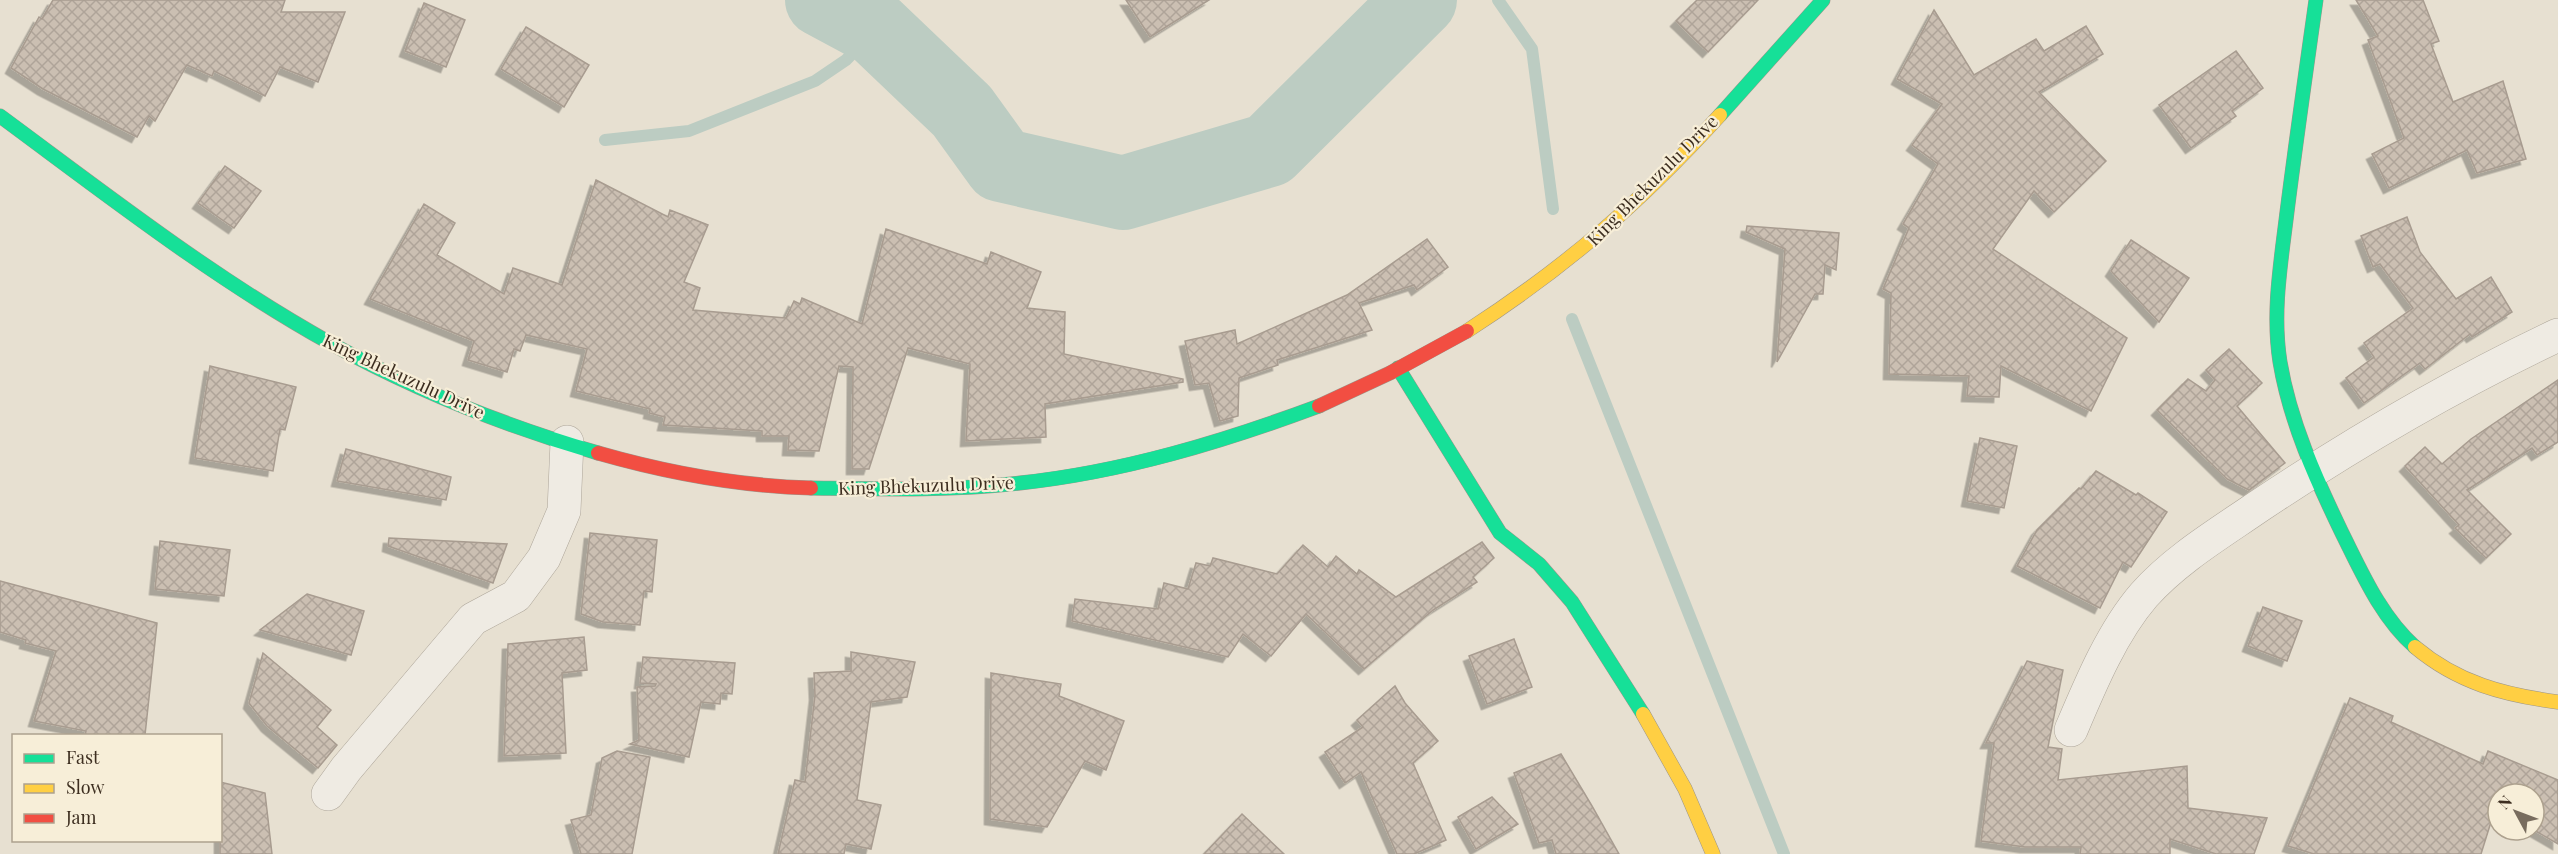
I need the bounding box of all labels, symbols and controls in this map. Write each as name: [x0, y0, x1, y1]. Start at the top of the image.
street label: King Bhekuzulu Drive: [1581, 109, 1723, 251]
street label: King Bhekuzulu Drive: [319, 328, 489, 424]
street label: King Bhekuzulu Drive: [838, 470, 1014, 500]
legend: [12, 734, 222, 842]
text: Fast: [66, 745, 100, 769]
text: Slow: [66, 775, 104, 799]
north arrow: [2486, 782, 2546, 842]
text: N: [2493, 790, 2516, 813]
text: Jam: [65, 805, 96, 829]

